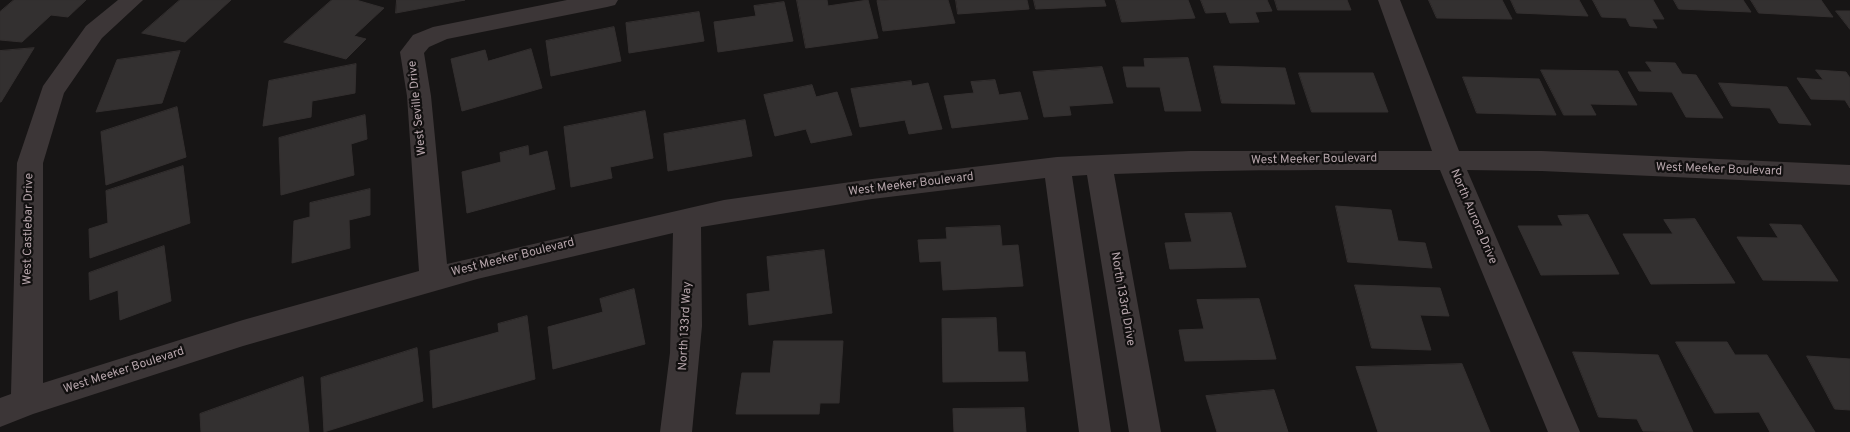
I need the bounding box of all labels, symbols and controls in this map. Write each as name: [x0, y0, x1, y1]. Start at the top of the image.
street label: West Seville Drive: [406, 60, 430, 156]
street label: West Meeker Boulevard: [1251, 152, 1377, 168]
street label: West Meeker Boulevard: [1656, 161, 1782, 179]
street label: North Aurora Drive: [1446, 167, 1500, 267]
street label: West Meeker Boulevard: [847, 170, 975, 200]
street label: West Castlebar Drive: [21, 173, 37, 285]
street label: West Meeker Boulevard: [450, 236, 576, 280]
street label: North 133rd Drive: [1107, 251, 1137, 347]
street label: North 133rd Way: [676, 281, 696, 371]
street label: West Meeker Boulevard: [62, 345, 186, 397]

